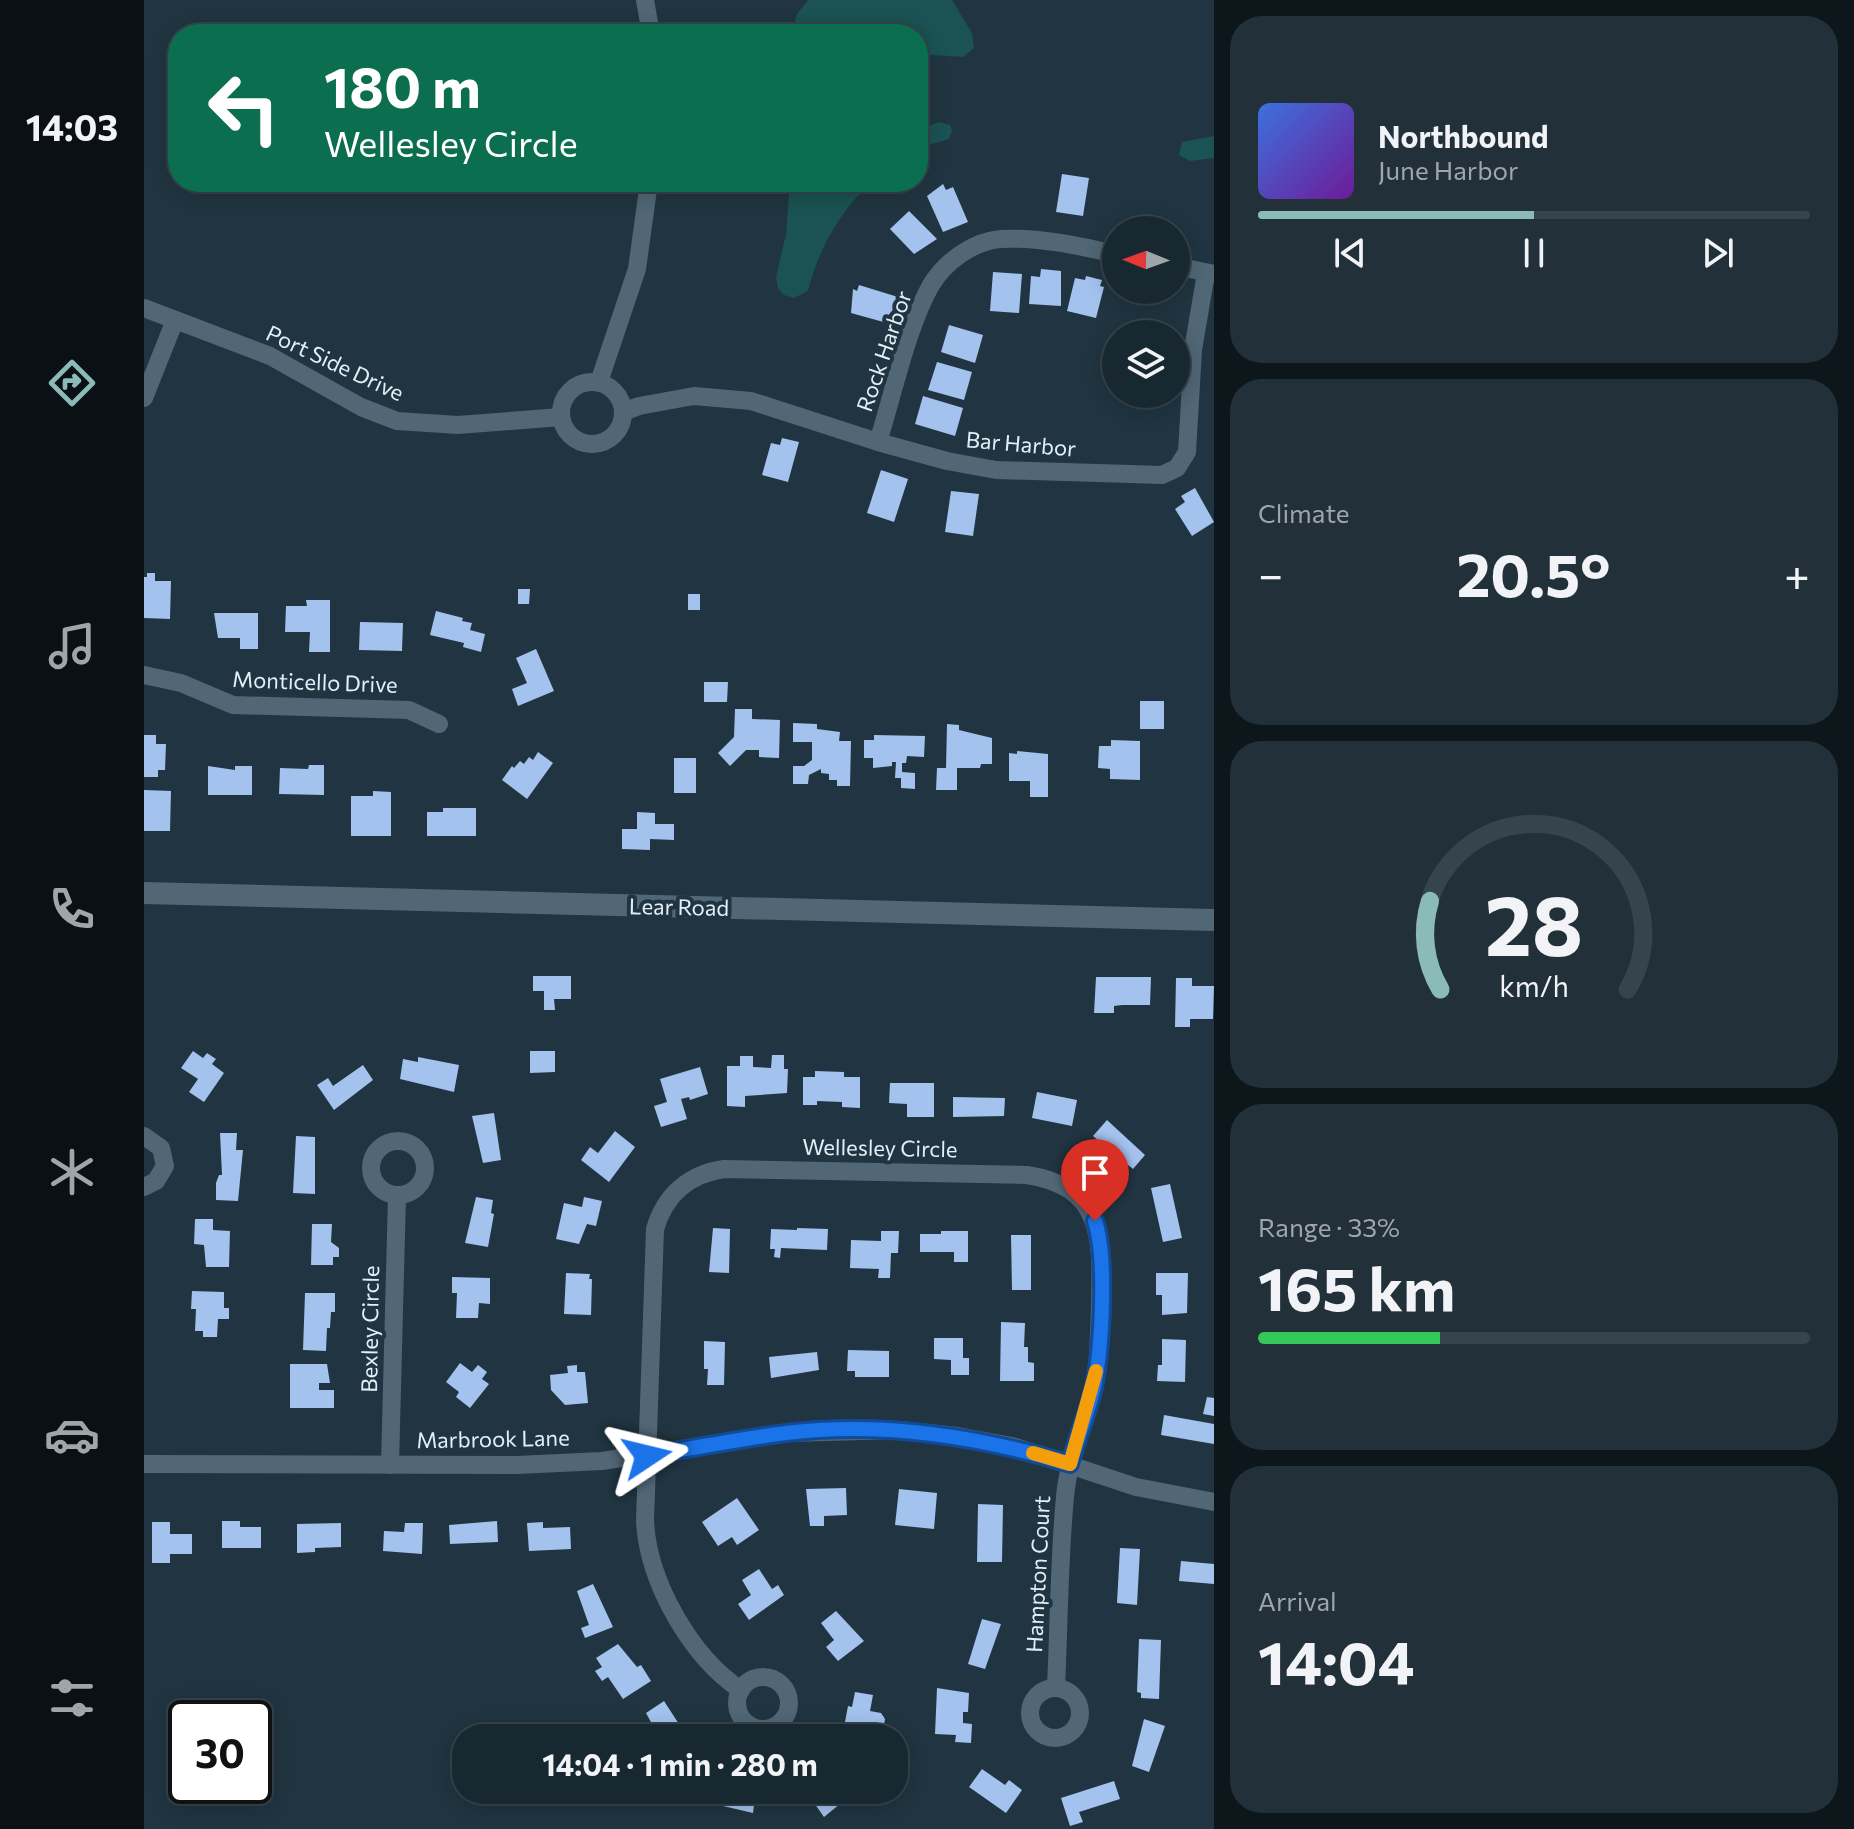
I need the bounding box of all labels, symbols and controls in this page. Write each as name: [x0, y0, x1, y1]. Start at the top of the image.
text: 180 m: [324, 51, 481, 120]
icon: left: [192, 56, 296, 160]
text: 14:03: [26, 104, 118, 148]
text: Northbound: [1378, 117, 1549, 154]
text: Wellesley Circle: [324, 120, 578, 164]
text: June Harbor: [1378, 154, 1518, 185]
north arrow: [1102, 216, 1190, 304]
map controls: [1102, 216, 1190, 408]
icon: previous: [1328, 231, 1372, 275]
icon: pause: [1512, 231, 1556, 275]
icon: next: [1696, 231, 1740, 275]
street label: Rock Harbor: [850, 287, 917, 415]
street label: Port Side Drive: [262, 319, 408, 406]
button: layers: [1102, 320, 1190, 408]
icon: directions: [44, 355, 100, 411]
street label: Bar Harbor: [965, 425, 1077, 462]
text: Climate: [1258, 497, 1350, 528]
text: 20.5°: [1457, 536, 1611, 609]
text: −: [1258, 546, 1283, 600]
text: +: [1784, 546, 1810, 600]
icon: music: [44, 618, 100, 674]
street label: Monticello Drive: [232, 665, 398, 698]
text: 28: [1485, 871, 1583, 973]
icon: phone: [44, 881, 100, 937]
street label: Lear Road: [629, 892, 729, 921]
text: km/h: [1499, 969, 1569, 1004]
street label: Wellesley Circle: [802, 1133, 958, 1162]
pin: [1061, 1139, 1129, 1221]
icon: climate: [44, 1144, 100, 1200]
icon: arrive: [1073, 1151, 1117, 1195]
text: Range · 33%: [1258, 1211, 1400, 1242]
text: 165 km: [1258, 1250, 1455, 1323]
street label: Bexley Circle: [355, 1265, 384, 1393]
icon: car: [44, 1407, 100, 1463]
position arrow: [605, 1414, 689, 1498]
street label: Marbrook Lane: [416, 1424, 570, 1453]
street label: Hampton Court: [1020, 1495, 1055, 1653]
text: Arrival: [1258, 1585, 1337, 1616]
text: 14:04: [1258, 1624, 1415, 1697]
icon: filters: [44, 1670, 100, 1726]
speed limit sign: 30: [168, 1700, 272, 1804]
text: 14:04 · 1 min · 280 m: [542, 1745, 818, 1782]

